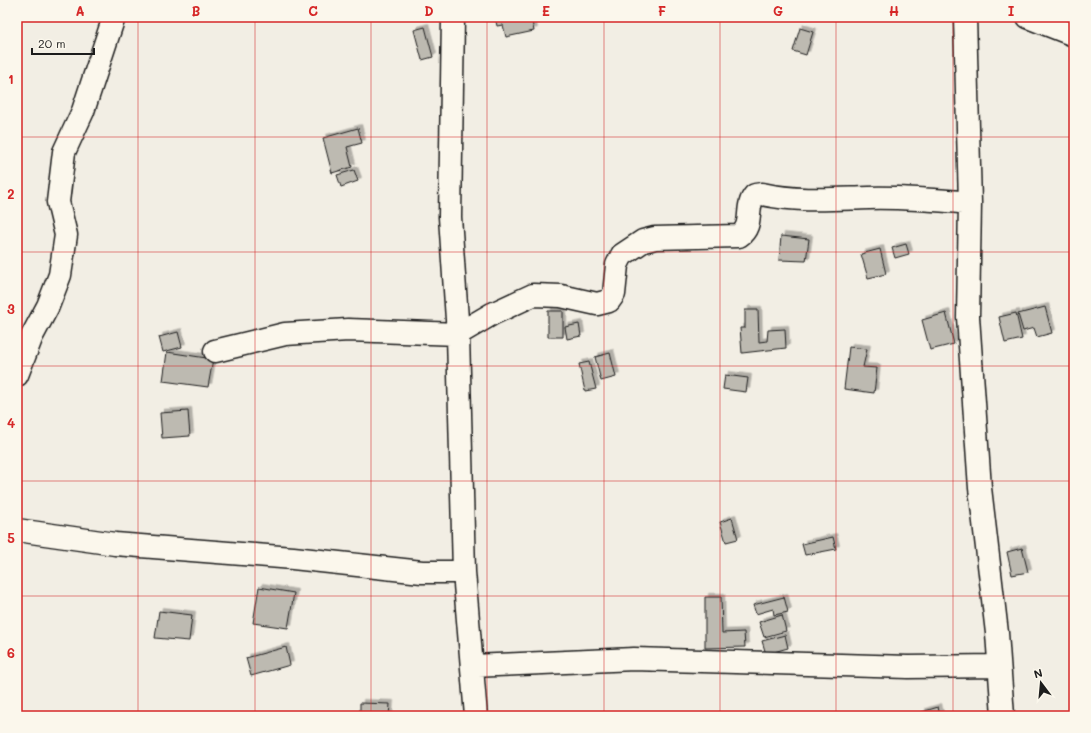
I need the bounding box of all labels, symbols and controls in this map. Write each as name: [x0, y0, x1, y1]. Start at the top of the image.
text: A: [75, 2, 85, 19]
text: B: [192, 2, 201, 19]
text: C: [308, 2, 318, 19]
text: D: [424, 2, 434, 19]
text: E: [542, 2, 550, 19]
text: F: [658, 2, 666, 19]
text: G: [773, 2, 783, 19]
text: H: [889, 2, 899, 19]
text: I: [1008, 2, 1015, 19]
scale bar: [32, 30, 94, 56]
text: 20 m: [38, 35, 66, 51]
text: 1: [8, 70, 14, 87]
text: 2: [7, 185, 15, 202]
text: 3: [7, 300, 15, 317]
text: 4: [7, 414, 15, 431]
text: 5: [7, 529, 15, 546]
text: 6: [7, 644, 15, 661]
north arrow: [1021, 663, 1061, 703]
text: N: [1032, 665, 1044, 681]

